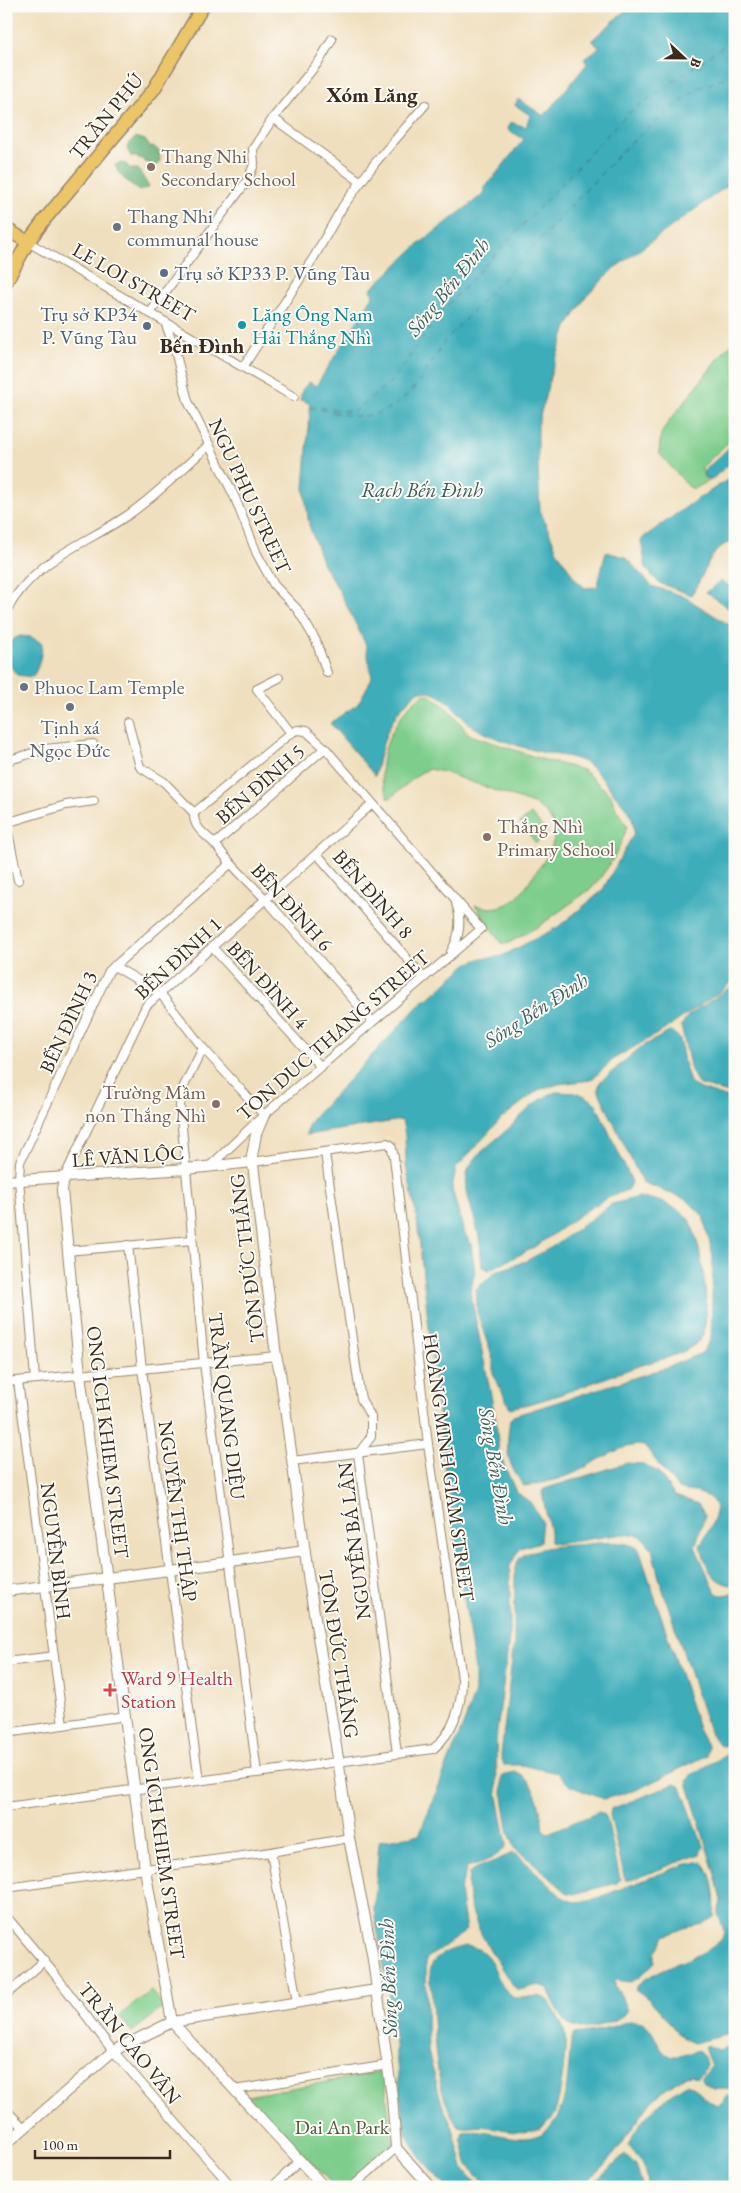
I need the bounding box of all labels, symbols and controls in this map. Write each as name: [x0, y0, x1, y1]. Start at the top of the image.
north arrow: [658, 32, 708, 82]
text: B: [686, 55, 706, 71]
street label: TRẦN PHÚ: [63, 67, 149, 165]
district label: Xóm Lăng: [325, 81, 418, 108]
place label: Thang Nhi Secondary School: [161, 143, 296, 192]
marker: Thang Nhi Secondary School: [145, 161, 157, 173]
place label: Thang Nhi communal house: [127, 203, 259, 252]
marker: Thang Nhi communal house: [111, 221, 123, 233]
water label: Sông Bến Đình: [399, 232, 495, 342]
street label: LE LOI STREET: [68, 236, 201, 328]
place label: Trụ sở KP33 P. Vũng Tàu: [174, 260, 371, 286]
marker: Trụ sở KP33 P. Vũng Tàu: [158, 267, 170, 279]
place label: Trụ sở KP34 P. Vũng Tàu: [40, 301, 137, 350]
place label: Lăng Ông Nam Hải Thắng Nhì: [252, 301, 373, 350]
marker: Lăng Ông Nam Hải Thắng Nhì: [236, 319, 248, 331]
marker: Trụ sở KP34 P. Vũng Tàu: [141, 320, 153, 332]
district label: Bến Đình: [160, 332, 245, 359]
street label: NGU PHU STREET: [203, 414, 298, 578]
water label: Rạch Bến Đình: [361, 476, 483, 503]
place label: Phuoc Lam Temple: [34, 674, 185, 700]
marker: Phuoc Lam Temple: [18, 681, 30, 693]
marker: Tịnh xá Ngọc Đức: [64, 701, 76, 713]
place label: Tịnh xá Ngọc Đức: [29, 714, 111, 763]
street label: BẾN ĐÌNH 5: [210, 738, 310, 830]
place label: Thắng Nhì Primary School: [497, 813, 615, 862]
marker: Thắng Nhì Primary School: [481, 831, 493, 843]
street label: BẾN ĐÌNH 8: [327, 844, 419, 944]
street label: BẾN ĐÌNH 6: [246, 857, 339, 957]
street label: BẾN ĐÌNH 1: [129, 911, 227, 1005]
street label: BẾN ĐÌNH 4: [222, 935, 315, 1035]
street label: TON DUC THANG STREET: [231, 944, 435, 1126]
water label: Sông Bến Đình: [478, 966, 593, 1054]
street label: BẾN ĐÌNH 3: [33, 967, 103, 1077]
place label: Trường Mầm non Thắng Nhì: [85, 1079, 206, 1128]
marker: Trường Mầm non Thắng Nhì: [210, 1098, 222, 1110]
street label: LÊ VĂN LỘC: [71, 1139, 185, 1173]
street label: TÔN ĐỨC THẮNG: [224, 1172, 270, 1344]
street label: TRẦN QUANG DIỆU: [203, 1311, 251, 1501]
street label: ONG ICH KHIEM STREET: [81, 1324, 135, 1560]
street label: HOÀNG MINH GIÁM STREET: [417, 1331, 481, 1603]
water label: Sông Bến Đình: [473, 1404, 520, 1527]
street label: NGUYỄN THỊ THẬP: [152, 1419, 204, 1603]
street label: NGUYỄN BÁ LÂN: [331, 1461, 377, 1621]
street label: NGUYỄN BÌNH: [35, 1481, 77, 1621]
street label: TÔN ĐỨC THẮNG: [313, 1568, 365, 1740]
place label: Ward 9 Health Station: [121, 1665, 233, 1714]
marker: Ward 9 Health Station: [103, 1683, 117, 1697]
street label: ONG ICH KHIEM STREET: [133, 1725, 191, 1961]
water label: Sông Bến Đình: [372, 1918, 403, 2039]
street label: TRẦN CAO VÂN: [73, 1977, 187, 2109]
park label: Dai An Park: [295, 2114, 390, 2140]
scale bar: [35, 2128, 170, 2160]
text: 100 m: [42, 2135, 79, 2154]

